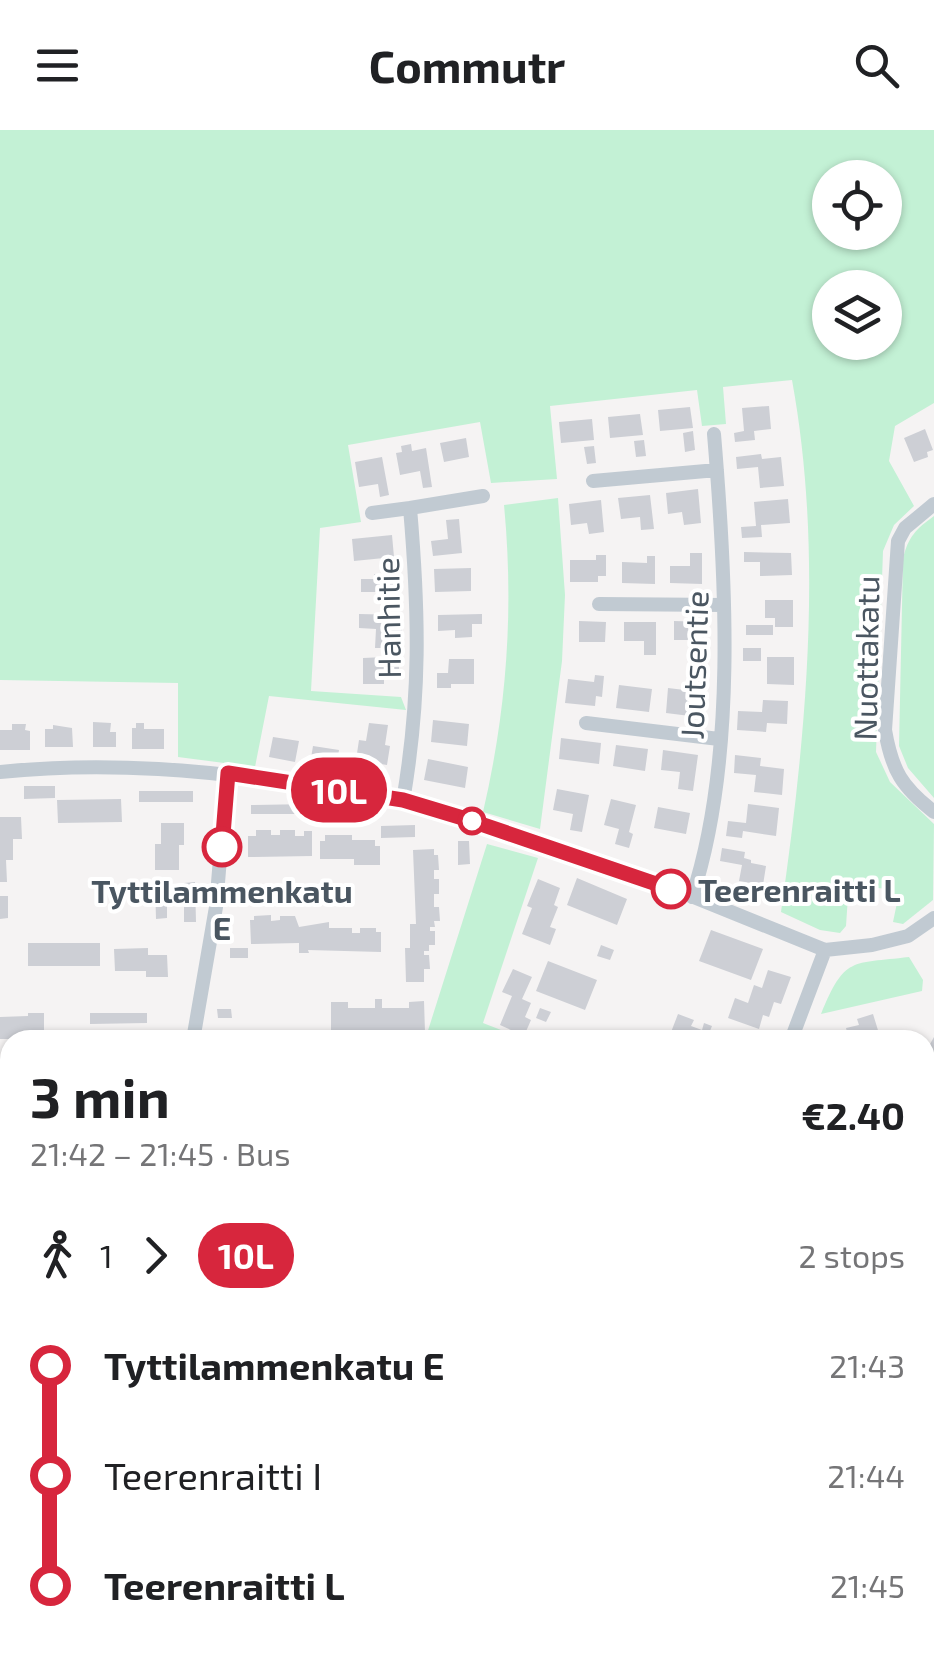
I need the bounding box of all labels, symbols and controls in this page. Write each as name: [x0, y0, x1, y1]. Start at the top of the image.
icon: menu: [30, 38, 85, 93]
text: Commutr: [369, 38, 565, 92]
icon: search: [849, 38, 904, 93]
map controls: [812, 160, 902, 360]
button: locate: [812, 160, 902, 250]
button: layers: [812, 270, 902, 360]
street label: Hanhitie: [367, 557, 407, 679]
street label: Nuottakatu: [845, 575, 885, 741]
street label: Joutsentie: [671, 590, 715, 740]
line badge: 10L: [282, 758, 396, 822]
text: 10L: [311, 769, 367, 811]
unlabelled marker: [459, 808, 485, 834]
marker: Tyttilammenkatu E: [203, 828, 241, 866]
marker: Teerenraitti L: [652, 870, 690, 908]
place label: Teerenraitti L: [698, 870, 901, 908]
place label: Tyttilammenkatu E: [91, 871, 353, 946]
text: 3 min: [30, 1063, 170, 1129]
text: €2.40: [801, 1092, 905, 1138]
text: 21:42 – 21:45 · Bus: [30, 1134, 290, 1172]
icon: walk: [30, 1228, 85, 1283]
icon: forward: [128, 1228, 183, 1283]
text: 10L: [218, 1234, 274, 1276]
text: 1: [100, 1236, 113, 1274]
text: 2 stops: [798, 1236, 905, 1274]
text: Tyttilammenkatu E: [104, 1342, 444, 1388]
text: 21:43: [829, 1346, 905, 1384]
text: Teerenraitti I: [104, 1452, 322, 1498]
text: 21:44: [827, 1456, 905, 1494]
text: Teerenraitti L: [104, 1562, 345, 1608]
text: 21:45: [830, 1566, 905, 1604]

